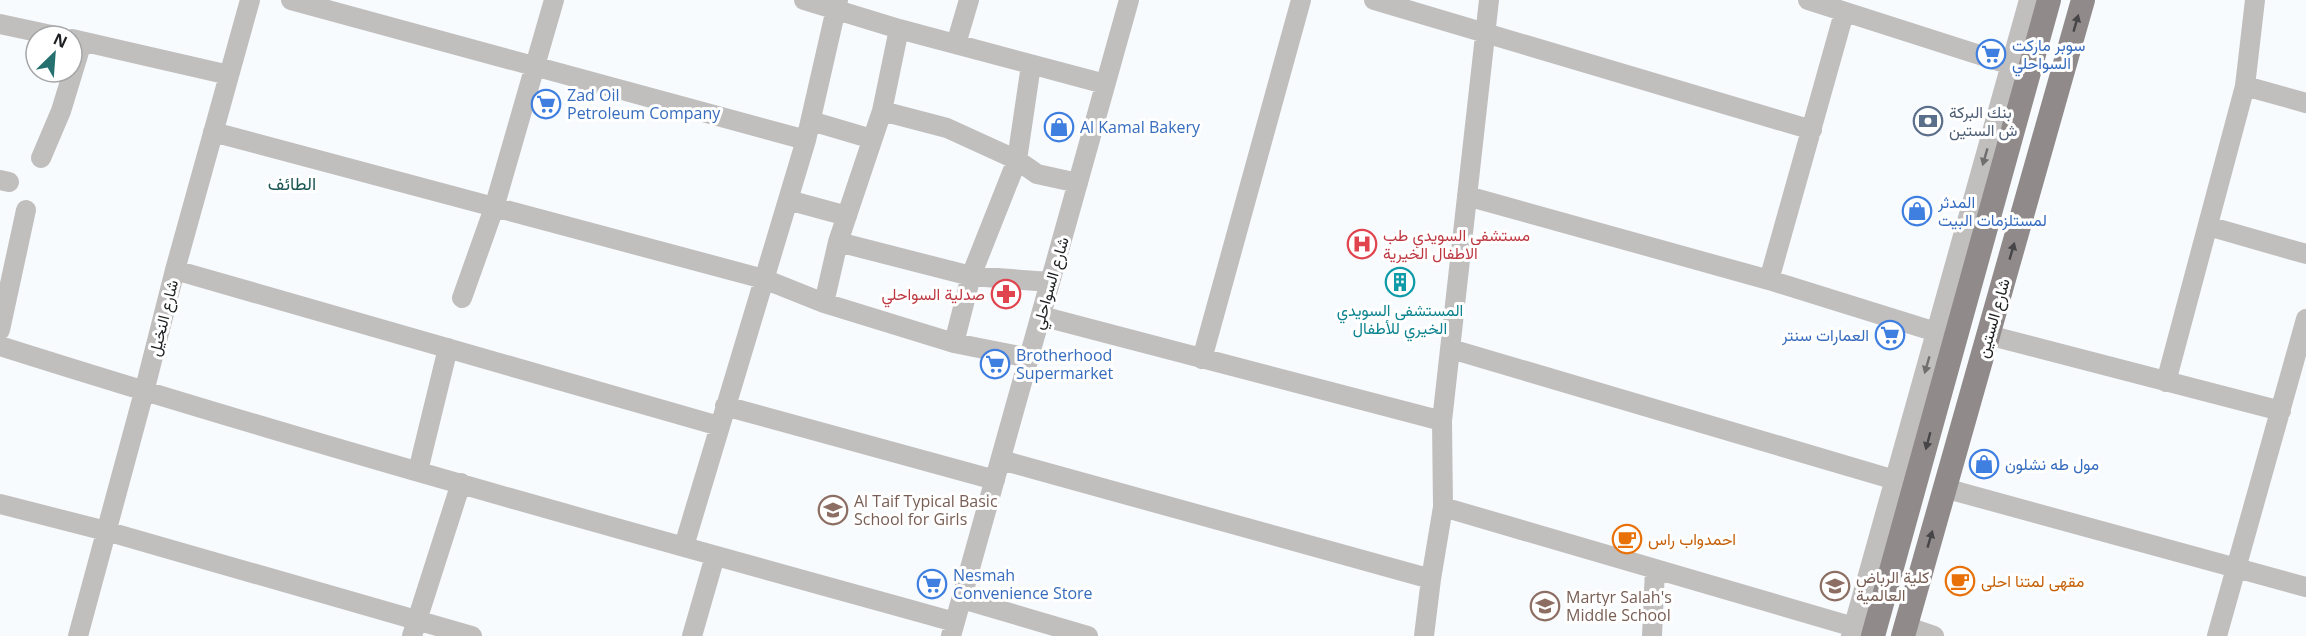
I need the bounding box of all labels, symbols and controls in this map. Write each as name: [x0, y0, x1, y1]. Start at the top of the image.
one-way arrow: [2072, 13, 2081, 31]
north arrow: [24, 24, 84, 84]
text: N: [50, 28, 71, 53]
place label: سوبر ماركت السواحلي: [2012, 34, 2085, 77]
supermarket icon: سوبر ماركت السواحلي: [1975, 38, 2007, 70]
place label: Zad Oil Petroleum Company: [567, 84, 721, 124]
supermarket icon: Zad Oil Petroleum Company: [530, 88, 562, 120]
place label: بنك البركة ش الستين: [1949, 101, 2018, 141]
bank icon: بنك البركة ش الستين: [1912, 105, 1944, 137]
shop icon: Al Kamal Bakery: [1043, 111, 1075, 143]
place label: Al Kamal Bakery: [1080, 116, 1201, 138]
one-way arrow: [1980, 149, 1989, 167]
district label: الطائف: [268, 171, 316, 195]
place label: المدثر لمستلزمات البيت: [1937, 191, 2047, 231]
shop icon: المدثر لمستلزمات البيت: [1901, 195, 1933, 227]
place label: مستشفى السويدي طب الاطفال الخيرية: [1383, 224, 1530, 264]
hospital icon: مستشفى السويدي طب الاطفال الخيرية: [1346, 228, 1378, 260]
street label: شارع السواحلي: [1026, 234, 1077, 333]
one-way arrow: [2008, 242, 2017, 260]
building icon: المستشفى السويدي الخيري للأطفال: [1384, 266, 1416, 298]
street label: شارع الستين: [1971, 276, 2016, 361]
street label: شارع النخيل: [143, 277, 184, 359]
pharmacy icon: صدلية السواحلي: [990, 278, 1022, 310]
place label: صدلية السواحلي: [881, 283, 985, 308]
place label: المستشفى السويدي الخيري للأطفال: [1337, 299, 1463, 342]
supermarket icon: العمارات سنتر: [1874, 319, 1906, 351]
place label: العمارات سنتر: [1781, 324, 1869, 346]
place label: Brotherhood Supermarket: [1016, 344, 1114, 384]
supermarket icon: Brotherhood Supermarket: [979, 348, 1011, 380]
one-way arrow: [1922, 357, 1931, 375]
one-way arrow: [1922, 432, 1932, 450]
shop icon: مول طه نشلون: [1968, 448, 2000, 480]
place label: مول طه نشلون: [2005, 453, 2099, 475]
place label: Al Taif Typical Basic School for Girls: [854, 490, 998, 530]
school or university icon: Al Taif Typical Basic School for Girls: [817, 494, 849, 526]
cafe icon: احمدواب راس: [1611, 523, 1643, 555]
place label: احمدواب راس: [1648, 528, 1736, 550]
one-way arrow: [1926, 530, 1935, 548]
place label: Nesmah Convenience Store: [953, 564, 1093, 604]
cafe icon: مقهى لمتنا احلى: [1944, 565, 1976, 597]
place label: كلية الرباض العالمية: [1856, 566, 1929, 606]
supermarket icon: Nesmah Convenience Store: [916, 568, 948, 600]
school or university icon: كلية الرباض العالمية: [1819, 570, 1851, 602]
place label: مقهى لمتنا احلى: [1981, 570, 2084, 592]
place label: Martyr Salah's Middle School: [1566, 586, 1672, 626]
school or university icon: Martyr Salah's Middle School: [1529, 590, 1561, 622]

